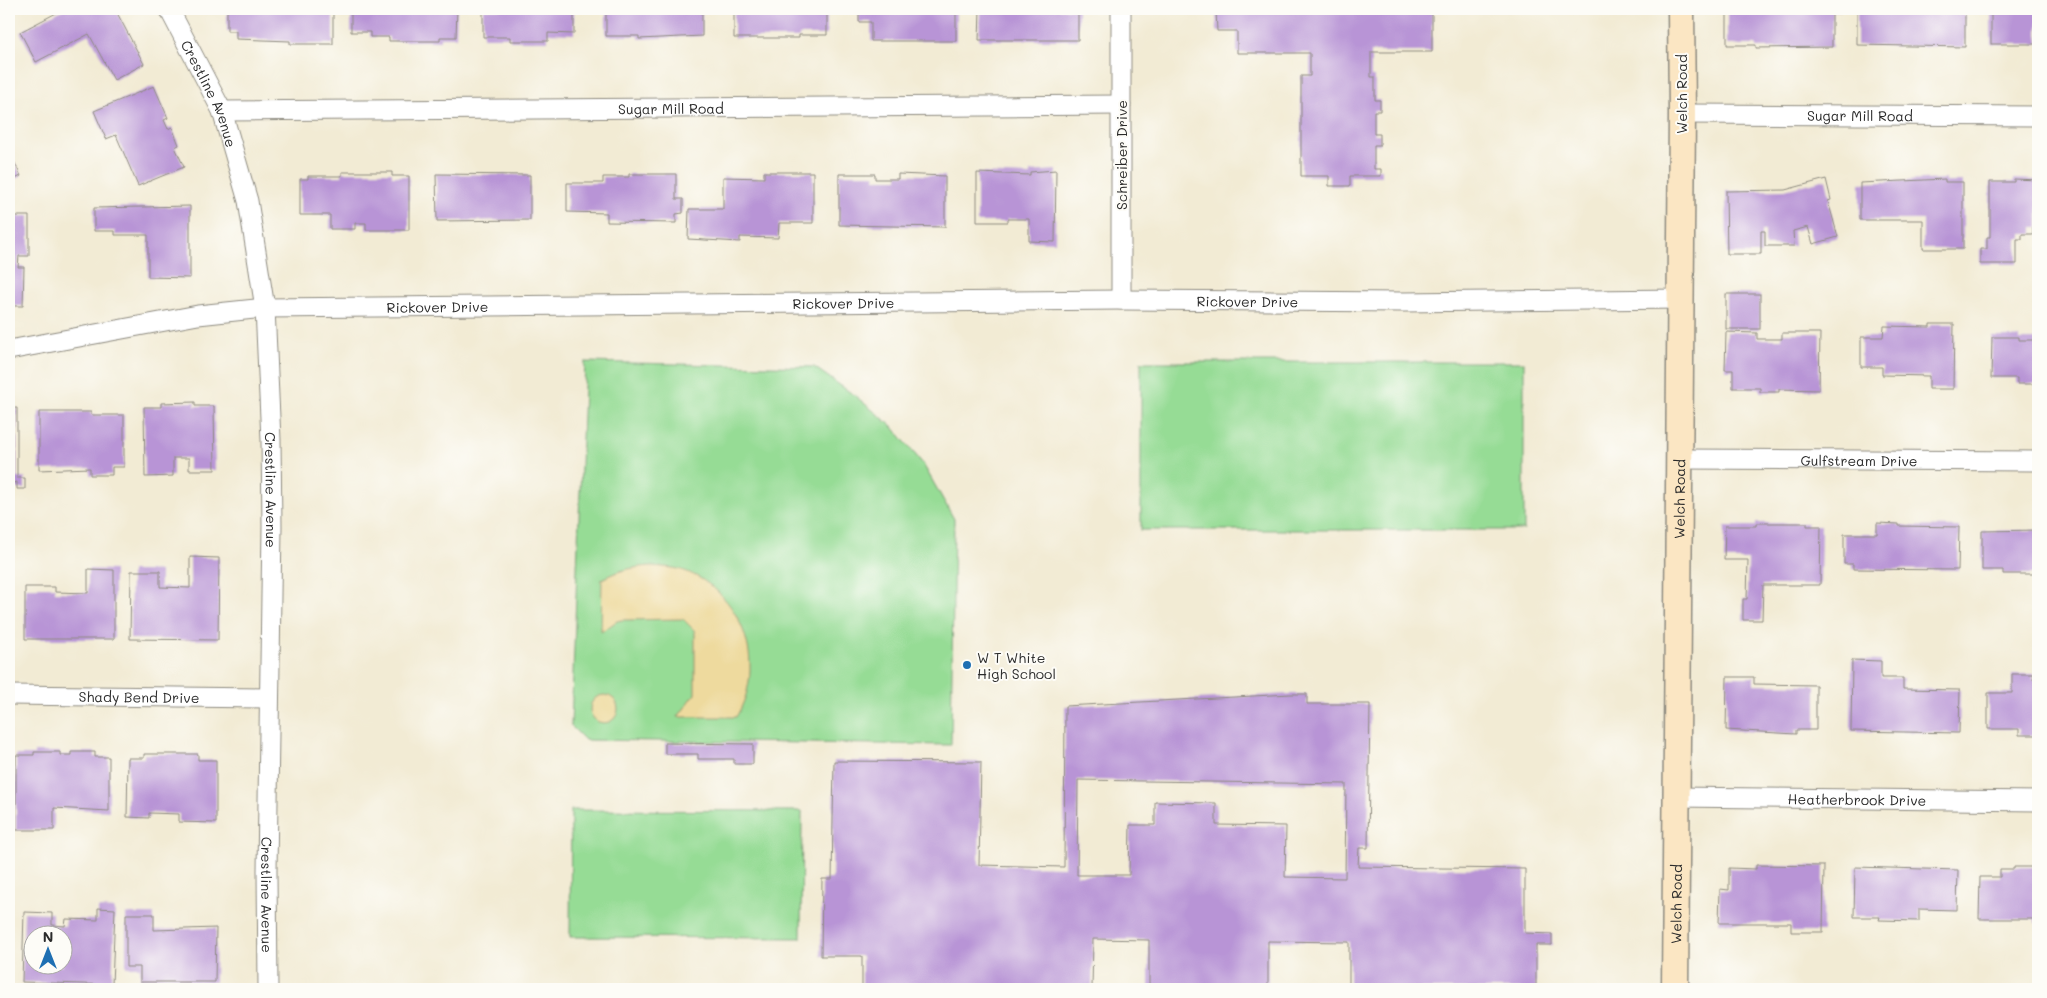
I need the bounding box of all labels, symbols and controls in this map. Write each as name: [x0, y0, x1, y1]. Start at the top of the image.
street label: Crestline Avenue: [177, 37, 241, 149]
street label: Welch Road: [1672, 54, 1691, 134]
street label: Sugar Mill Road: [618, 98, 724, 118]
street label: Schreiber Drive: [1112, 100, 1131, 210]
street label: Sugar Mill Road: [1807, 105, 1913, 125]
street label: Rickover Drive: [1196, 291, 1298, 311]
street label: Rickover Drive: [792, 293, 894, 313]
street label: Rickover Drive: [386, 296, 488, 316]
street label: Crestline Avenue: [261, 432, 282, 548]
street label: Gulfstream Drive: [1800, 450, 1918, 470]
street label: Welch Road: [1669, 459, 1689, 539]
place label: W T White High School: [977, 648, 1056, 683]
marker: W T White High School: [961, 659, 973, 671]
street label: Shady Bend Drive: [79, 686, 199, 707]
street label: Heatherbrook Drive: [1788, 789, 1926, 809]
street label: Crestline Avenue: [257, 837, 277, 953]
street label: Welch Road: [1666, 864, 1686, 944]
north arrow: [22, 926, 72, 976]
text: N: [43, 927, 53, 946]

